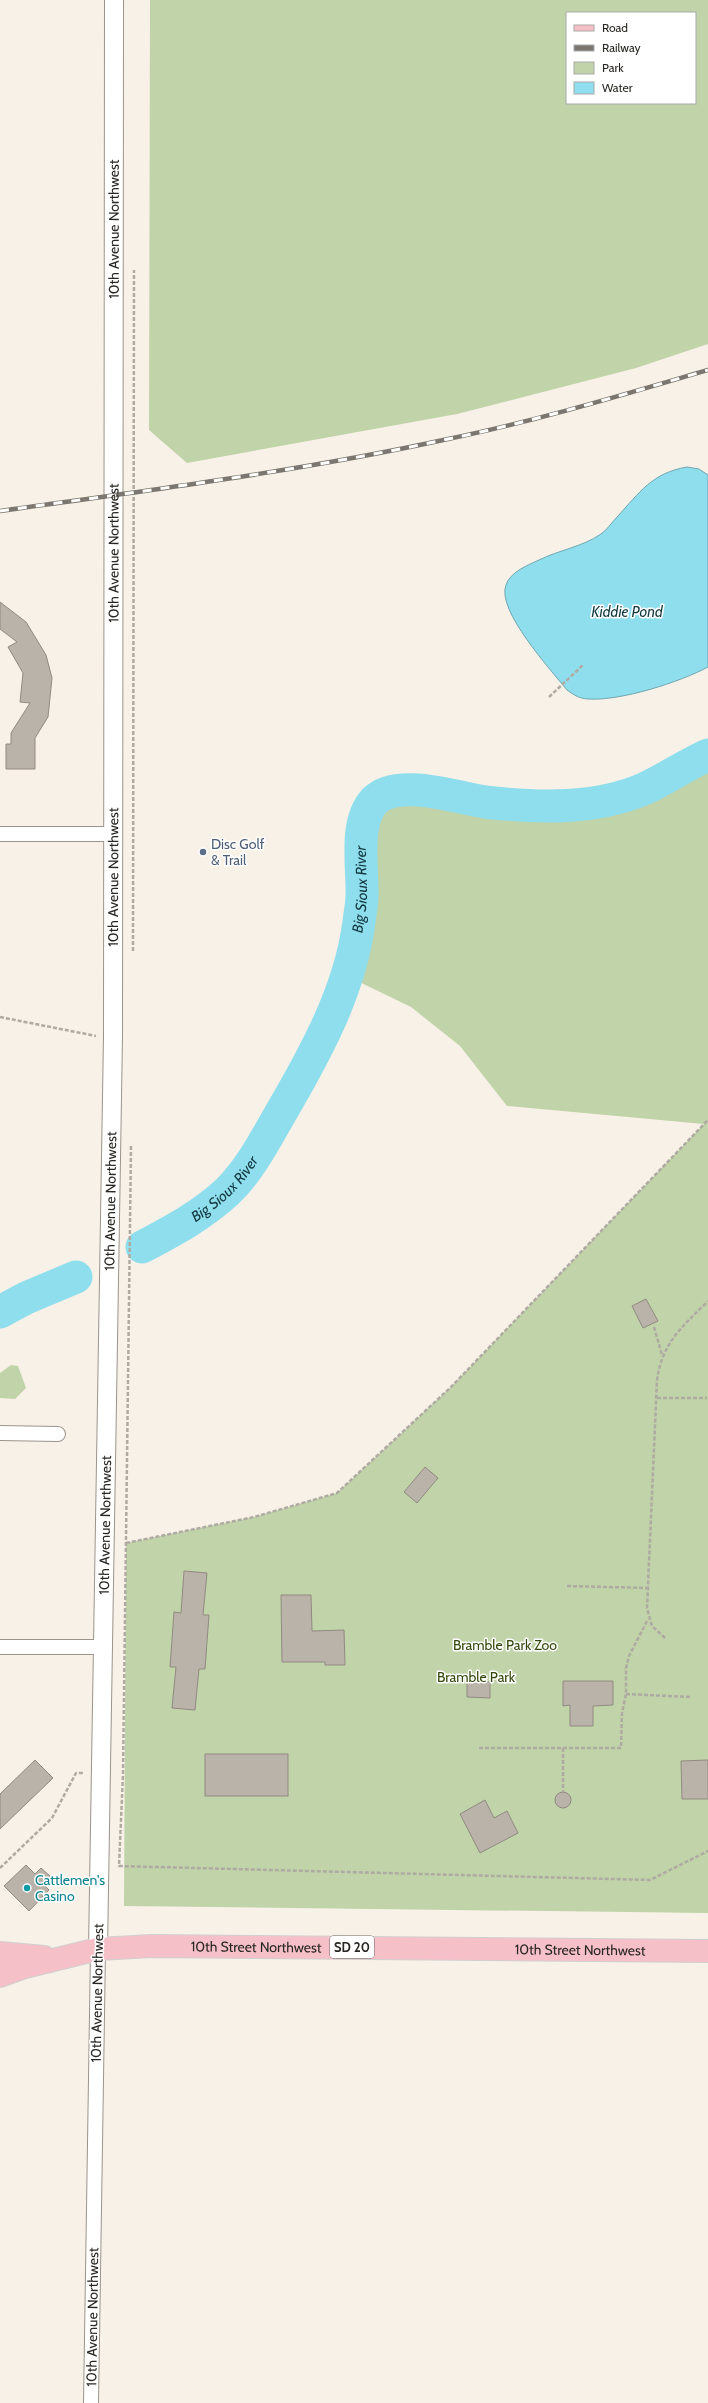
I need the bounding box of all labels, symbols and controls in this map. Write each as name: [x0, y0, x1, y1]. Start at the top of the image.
legend: [566, 12, 696, 104]
text: Road: [602, 20, 628, 35]
text: Railway: [602, 40, 640, 55]
text: Park: [602, 60, 624, 75]
text: Water: [602, 80, 633, 95]
street label: 10th Avenue Northwest: [105, 159, 123, 299]
street label: 10th Avenue Northwest: [104, 483, 123, 623]
water label: Kiddie Pond: [591, 603, 664, 621]
street label: 10th Avenue Northwest: [104, 807, 122, 947]
place label: Disc Golf & Trail: [211, 835, 265, 869]
water label: Big Sioux River: [349, 844, 371, 934]
marker: Disc Golf & Trail: [198, 847, 208, 857]
street label: 10th Avenue Northwest: [100, 1131, 120, 1271]
water label: Big Sioux River: [188, 1152, 263, 1226]
street label: 10th Avenue Northwest: [95, 1455, 115, 1595]
park label: Bramble Park Zoo: [453, 1636, 557, 1654]
park label: Bramble Park: [437, 1668, 516, 1686]
place label: Cattlemen's Casino: [35, 1871, 105, 1905]
marker: Cattlemen's Casino: [22, 1883, 32, 1893]
street label: 10th Avenue Northwest: [87, 1923, 107, 2063]
road number: SD 20: [330, 1936, 374, 1958]
street label: 10th Street Northwest: [191, 1937, 322, 1957]
street label: 10th Street Northwest: [515, 1940, 646, 1959]
street label: 10th Avenue Northwest: [82, 2247, 102, 2387]

